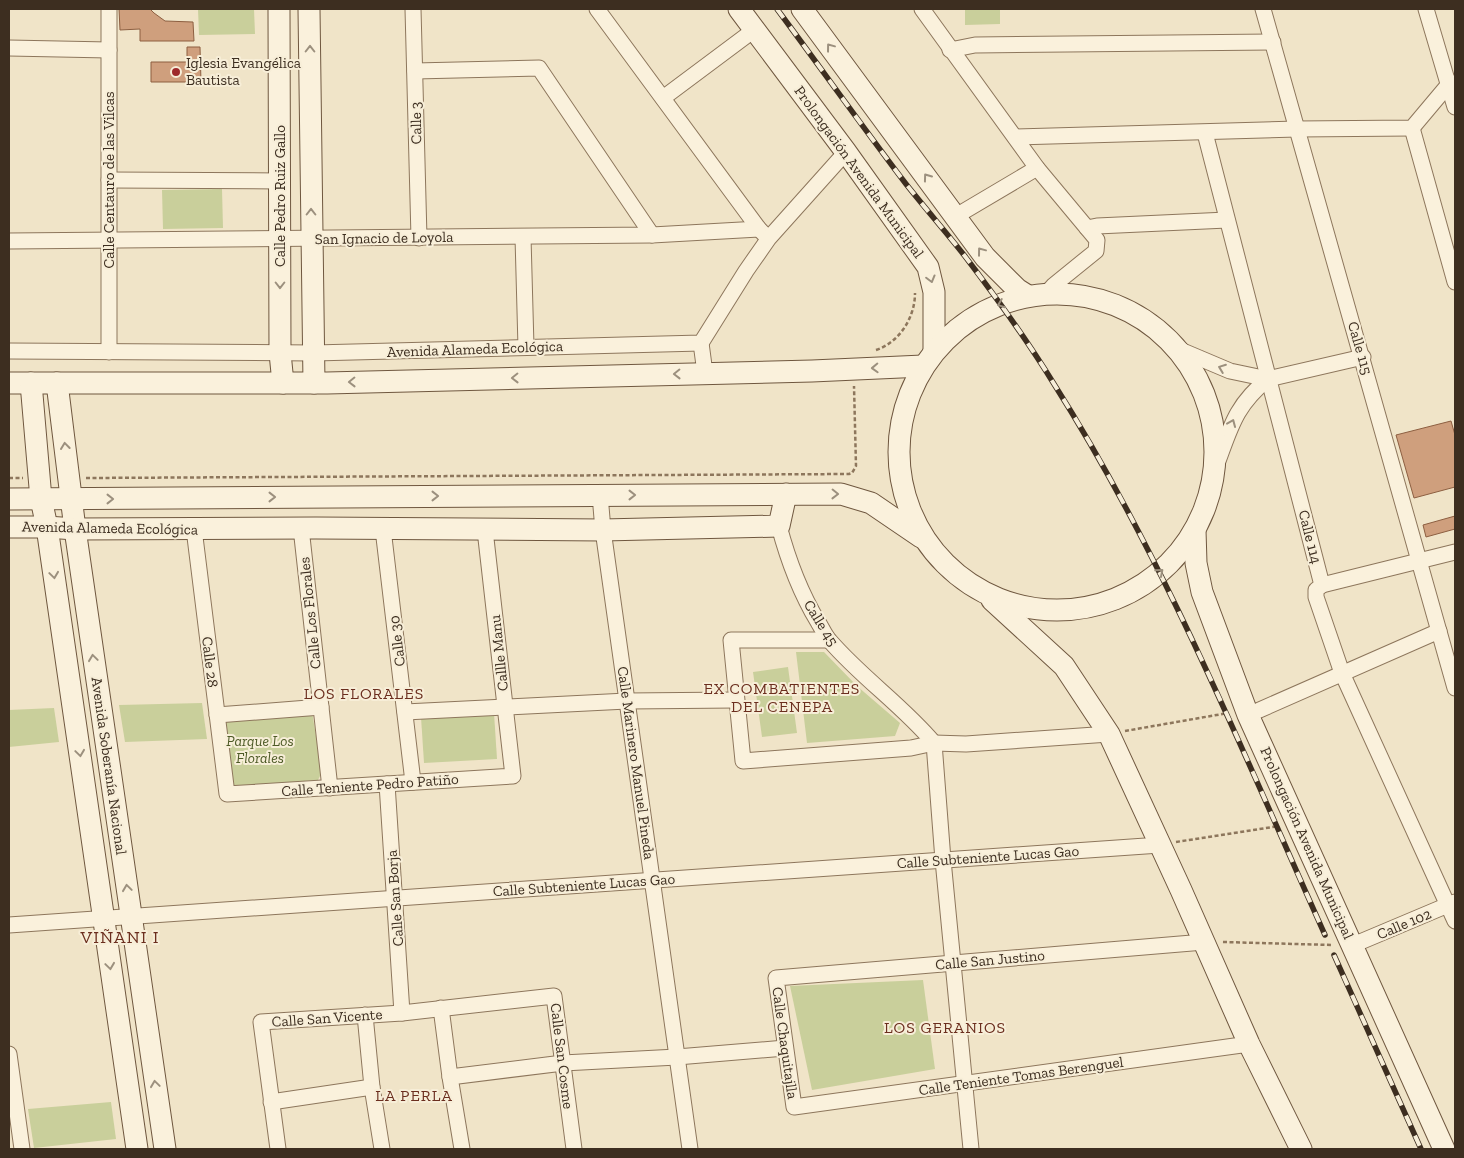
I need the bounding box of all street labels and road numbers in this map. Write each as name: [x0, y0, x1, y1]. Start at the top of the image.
street label: Prolongación Avenida Municipal: [790, 82, 928, 262]
street label: Calle Centauro de las Vilcas: [100, 91, 118, 269]
street label: Calle 3: [407, 101, 425, 145]
street label: Calle Pedro Ruiz Gallo: [271, 125, 289, 267]
street label: San Ignacio de Loyola: [314, 228, 454, 248]
street label: Calle 115: [1344, 319, 1376, 377]
street label: Avenida Alameda Ecológica: [387, 337, 563, 361]
street label: Calle 114: [1295, 508, 1325, 566]
street label: Avenida Alameda Ecológica: [22, 517, 198, 539]
street label: Calle Los Florales: [295, 556, 325, 670]
street label: Calle 45: [800, 597, 842, 650]
street label: Callle Manu: [486, 613, 512, 692]
street label: Calle 30: [385, 614, 409, 668]
street label: Calle 28: [198, 636, 222, 688]
street label: Calle Marinero Manuel Pineda: [614, 665, 658, 861]
street label: Avenida Soberanía Nacional: [88, 676, 130, 856]
street label: Prolongación Avenida Municipal: [1256, 744, 1358, 942]
street label: Calle Teniente Pedro Patiño: [281, 770, 460, 800]
street label: Calle Subteniente Lucas Gao: [896, 842, 1080, 872]
street label: Calle San Borja: [383, 849, 407, 947]
street label: Calle Subteniente Lucas Gao: [492, 870, 676, 900]
street label: Calle 102: [1374, 904, 1434, 944]
street label: Calle San Justino: [934, 946, 1046, 974]
street label: Calle Chaquitajlla: [768, 986, 802, 1100]
street label: Calle San Cosme: [547, 1002, 577, 1110]
street label: Calle San Vicente: [271, 1005, 383, 1031]
street label: Calle Teniente Tomas Berenguel: [917, 1053, 1125, 1099]

